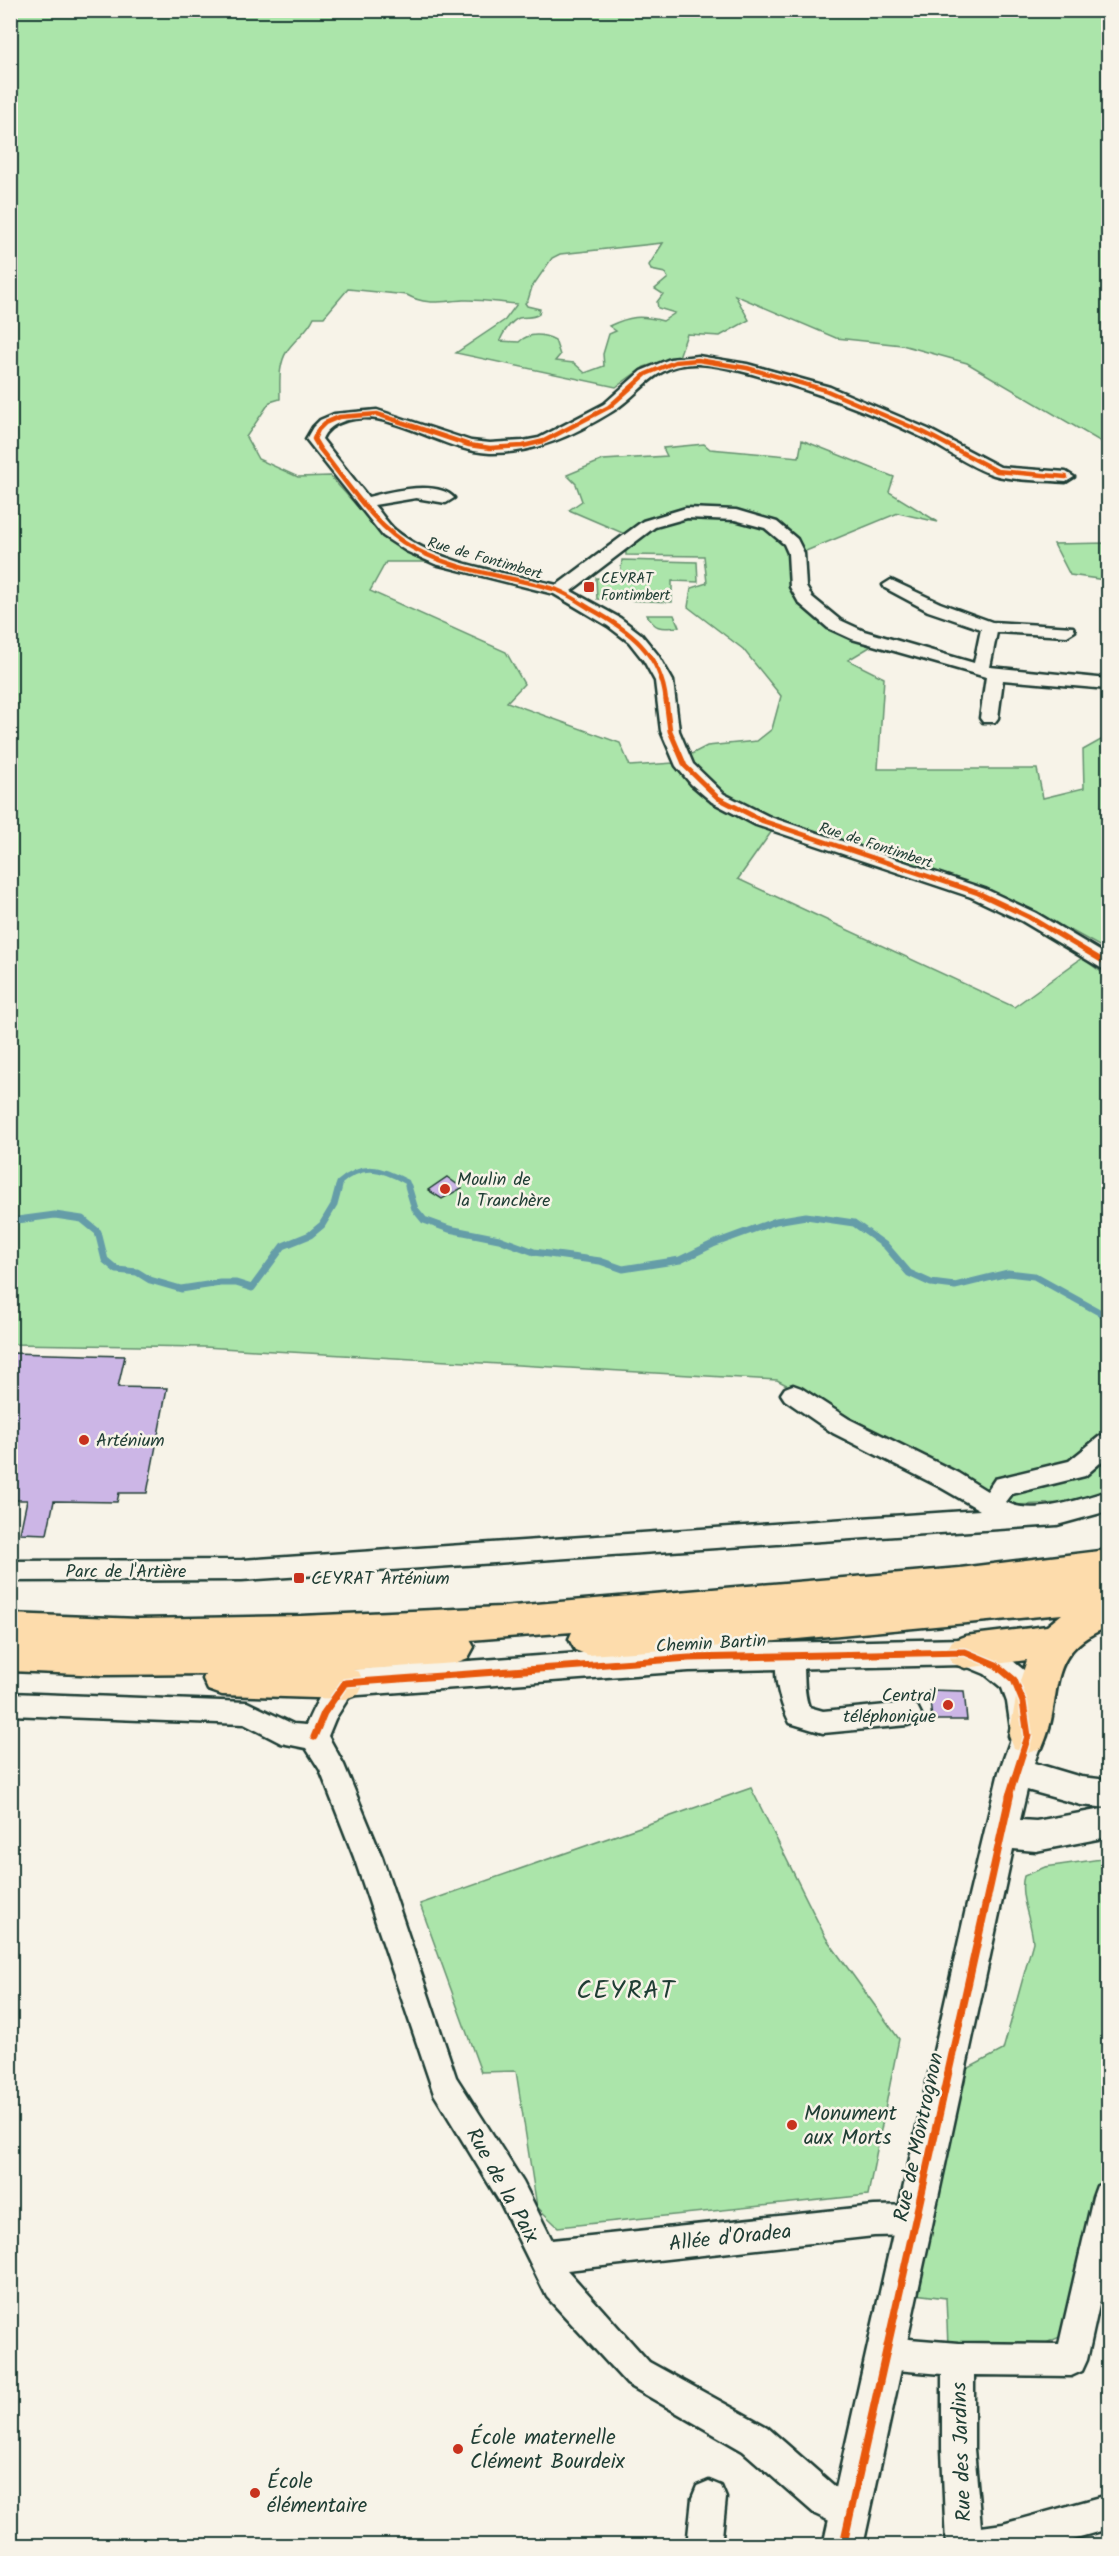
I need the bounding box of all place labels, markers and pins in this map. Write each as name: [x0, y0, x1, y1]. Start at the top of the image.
place label: CEYRAT Fontimbert: [601, 567, 671, 608]
marker: CEYRAT Fontimbert: [582, 580, 596, 594]
place label: Moulin de la Tranchère: [457, 1166, 550, 1216]
marker: Moulin de la Tranchère: [438, 1182, 452, 1196]
place label: Arténium: [96, 1427, 165, 1456]
marker: Arténium: [77, 1433, 91, 1447]
place label: CEYRAT Arténium: [311, 1565, 450, 1594]
marker: CEYRAT Arténium: [292, 1571, 306, 1585]
place label: Central téléphonique: [843, 1682, 937, 1732]
marker: Central téléphonique: [941, 1698, 955, 1712]
place label: Monument aux Morts: [804, 2098, 898, 2155]
marker: Monument aux Morts: [785, 2118, 799, 2132]
place label: École maternelle Clément Bourdeix: [470, 2422, 626, 2479]
marker: École maternelle Clément Bourdeix: [451, 2442, 465, 2456]
place label: École élémentaire: [267, 2466, 368, 2523]
marker: École élémentaire: [248, 2486, 262, 2500]

